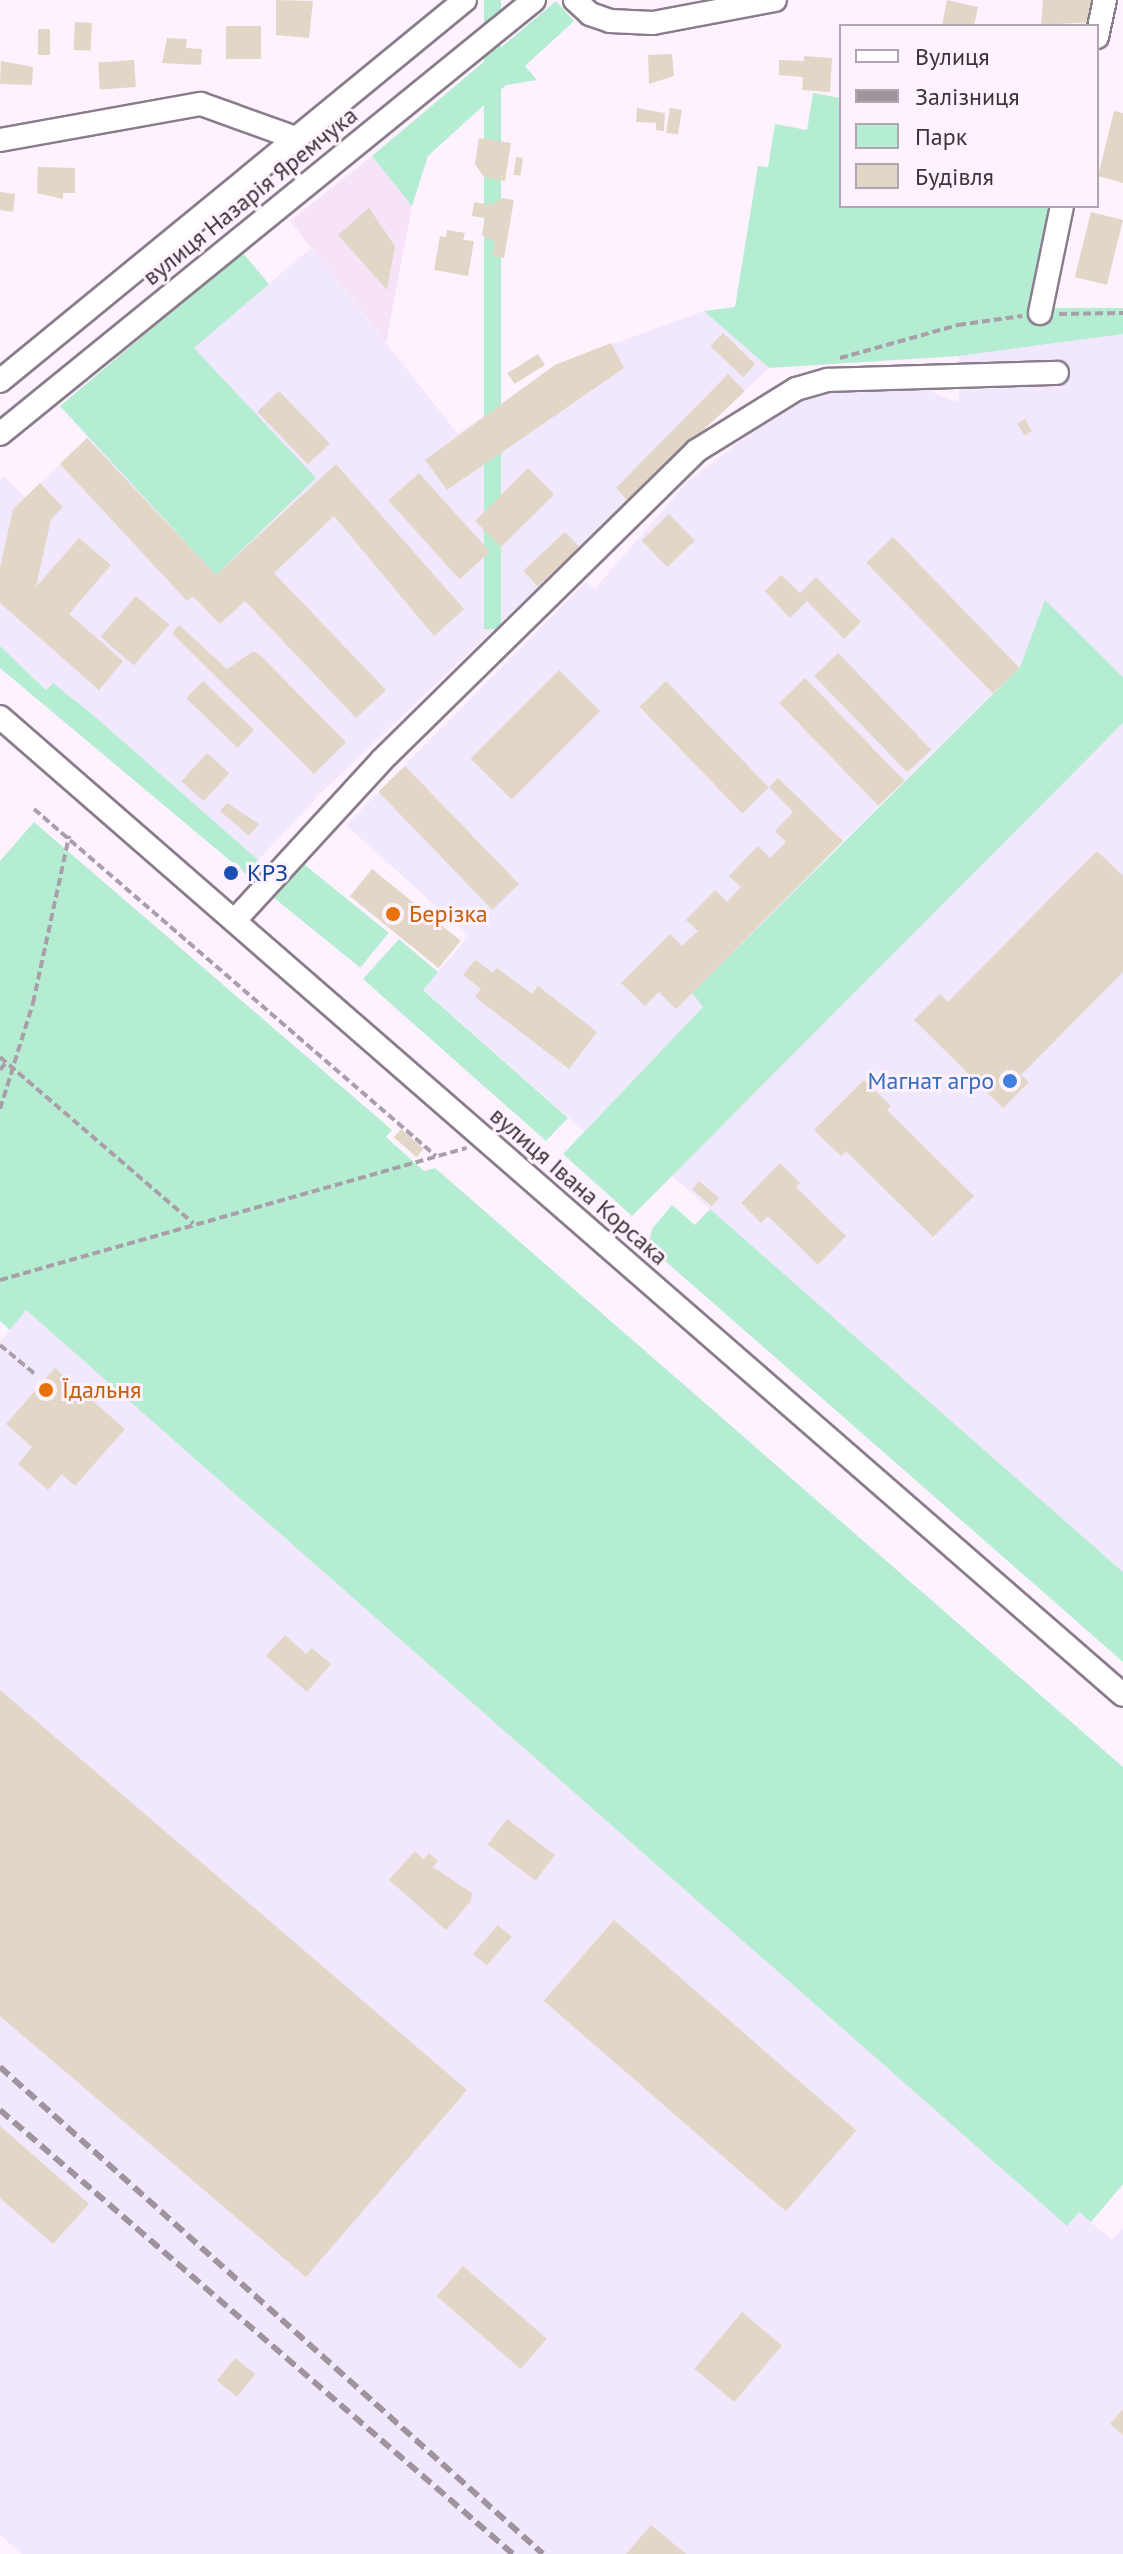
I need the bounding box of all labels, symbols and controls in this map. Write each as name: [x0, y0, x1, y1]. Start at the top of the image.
legend: [839, 24, 1099, 208]
text: Вулиця: [915, 41, 990, 72]
text: Залізниця: [915, 81, 1020, 112]
street label: вулиця Назарія Яремчука: [137, 101, 363, 291]
text: Парк: [915, 121, 967, 152]
text: Будівля: [915, 161, 994, 192]
place label: КРЗ: [247, 859, 288, 887]
marker: КРЗ: [222, 864, 240, 882]
place label: Берізка: [409, 900, 488, 928]
marker: Берізка: [384, 905, 402, 923]
place label: Магнат агро: [867, 1067, 994, 1095]
marker: Магнат агро: [1001, 1072, 1019, 1090]
street label: вулиця Івана Корсака: [484, 1101, 674, 1271]
place label: Їдальня: [62, 1376, 141, 1404]
marker: Їдальня: [37, 1381, 55, 1399]

